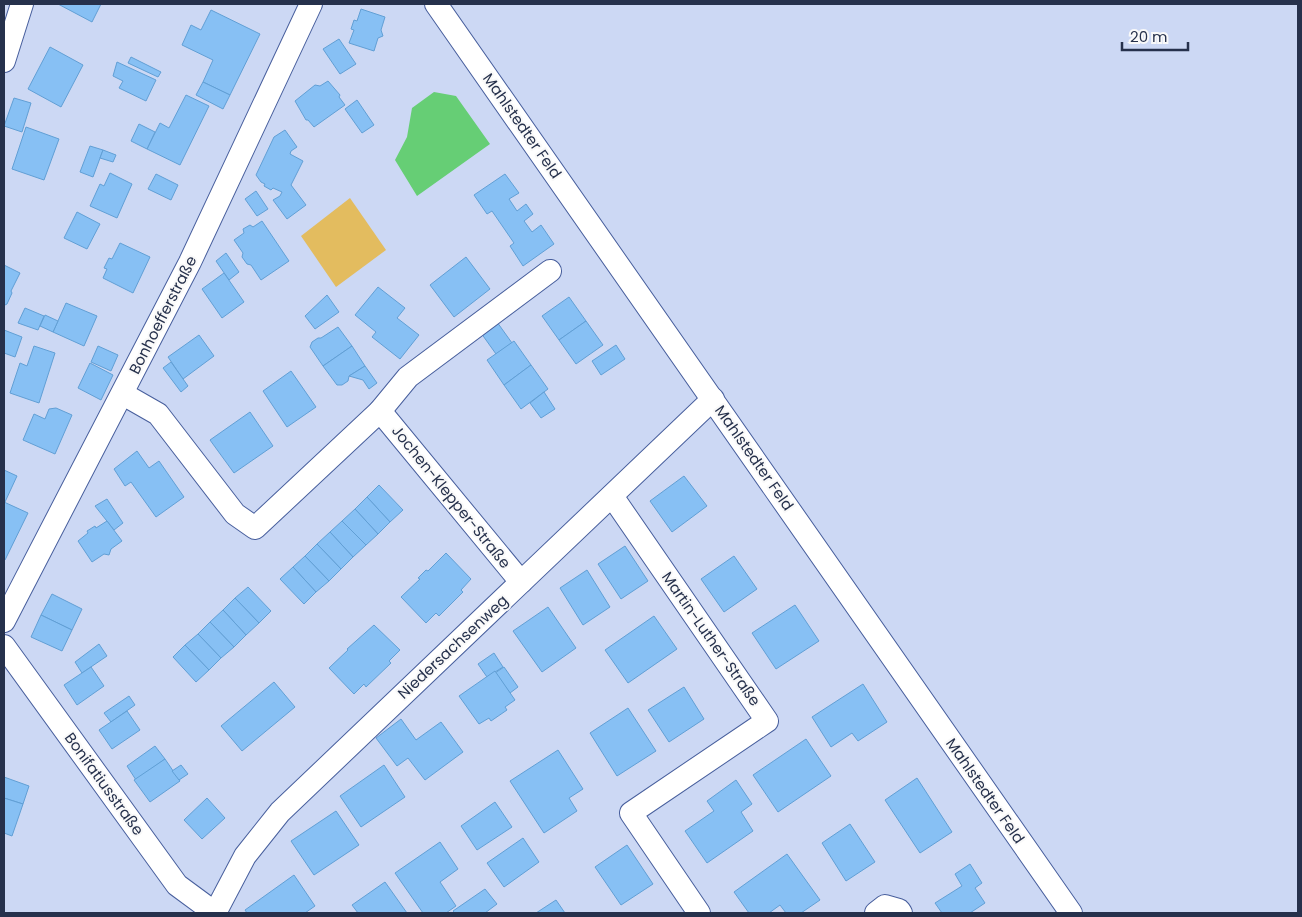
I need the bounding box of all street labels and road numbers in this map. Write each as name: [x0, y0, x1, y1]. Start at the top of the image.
street label: Mahlstedter Feld: [478, 69, 567, 183]
street label: Bonhoefferstraße: [124, 252, 201, 378]
street label: Mahlstedter Feld: [710, 401, 799, 515]
street label: Jochen-Klepper-Straße: [387, 421, 516, 573]
street label: Martin-Luther-Straße: [657, 567, 766, 710]
street label: Niedersachsenweg: [393, 590, 512, 703]
street label: Bonifatiusstraße: [60, 728, 149, 839]
street label: Mahlstedter Feld: [941, 734, 1030, 848]

